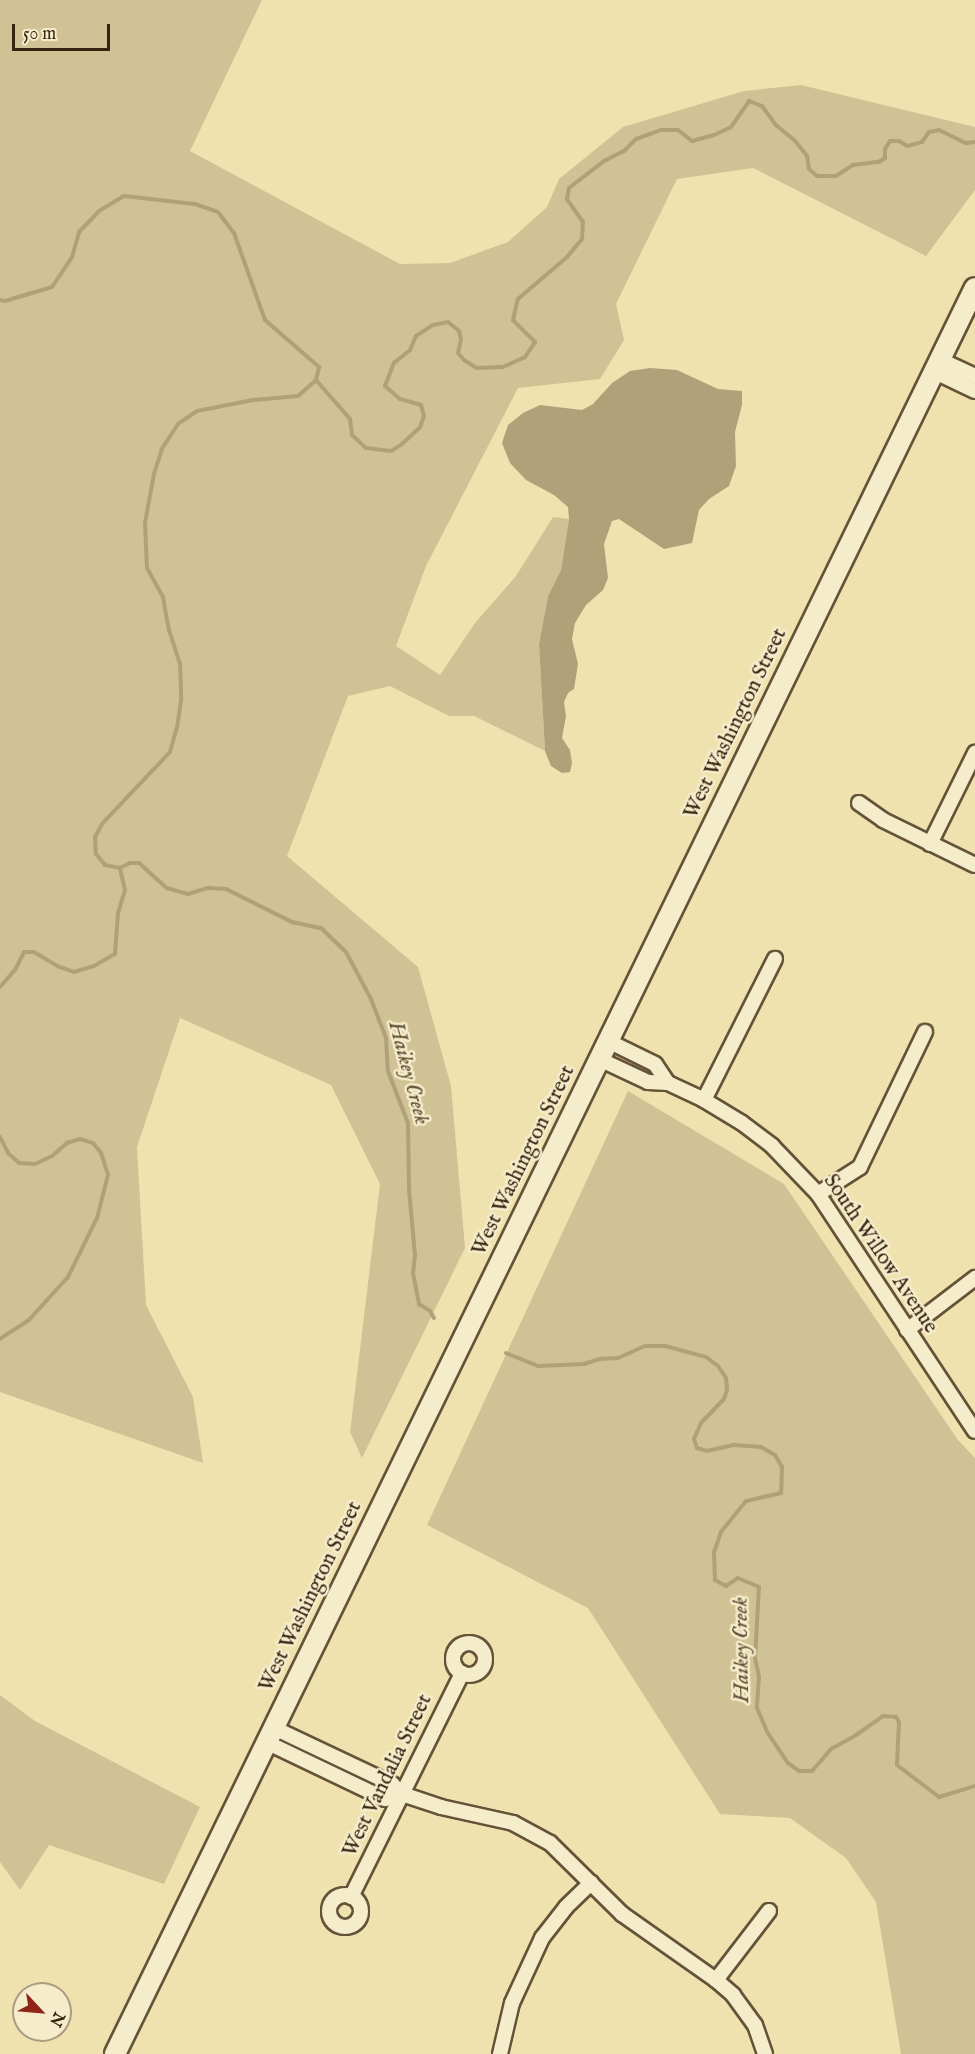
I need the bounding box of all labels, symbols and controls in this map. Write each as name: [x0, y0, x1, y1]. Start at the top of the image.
scale bar: [15, 12, 112, 50]
text: 50 m: [23, 23, 56, 46]
street label: West Washington Street: [679, 625, 793, 823]
water label: Haikey Creek: [382, 1019, 434, 1127]
street label: West Washington Street: [467, 1062, 581, 1260]
street label: South Willow Avenue: [817, 1170, 943, 1338]
street label: West Washington Street: [254, 1498, 368, 1696]
water label: Haikey Creek: [728, 1597, 756, 1703]
street label: West Vandalia Street: [338, 1691, 438, 1861]
north arrow: [12, 1982, 72, 2042]
text: N: [44, 2008, 68, 2030]

